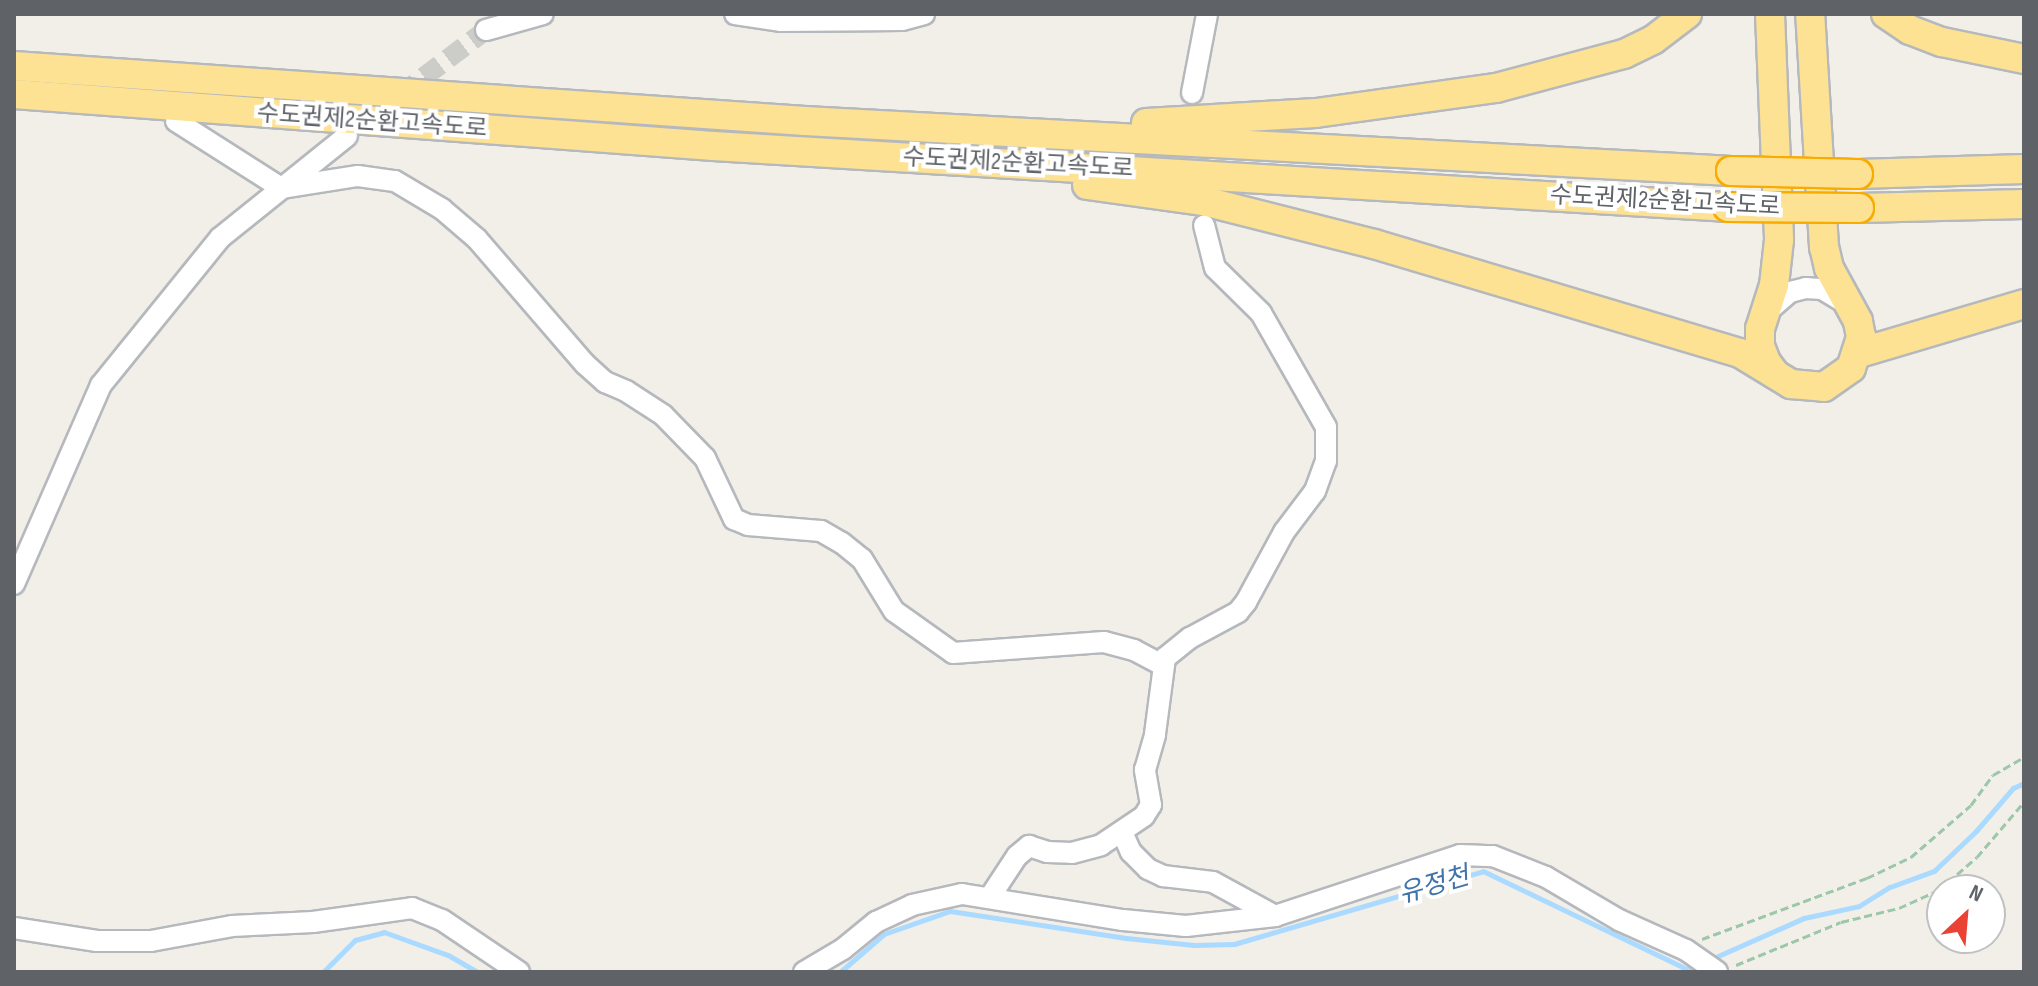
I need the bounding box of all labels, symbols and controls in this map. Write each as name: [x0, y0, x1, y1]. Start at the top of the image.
street label: 수도권제2순환고속도로: [256, 99, 488, 143]
street label: 수도권제2순환고속도로: [902, 143, 1134, 183]
street label: 수도권제2순환고속도로: [1549, 181, 1781, 221]
water label: 유정천: [1395, 861, 1473, 911]
north arrow: [1926, 874, 2006, 954]
text: N: [1965, 879, 1987, 908]

